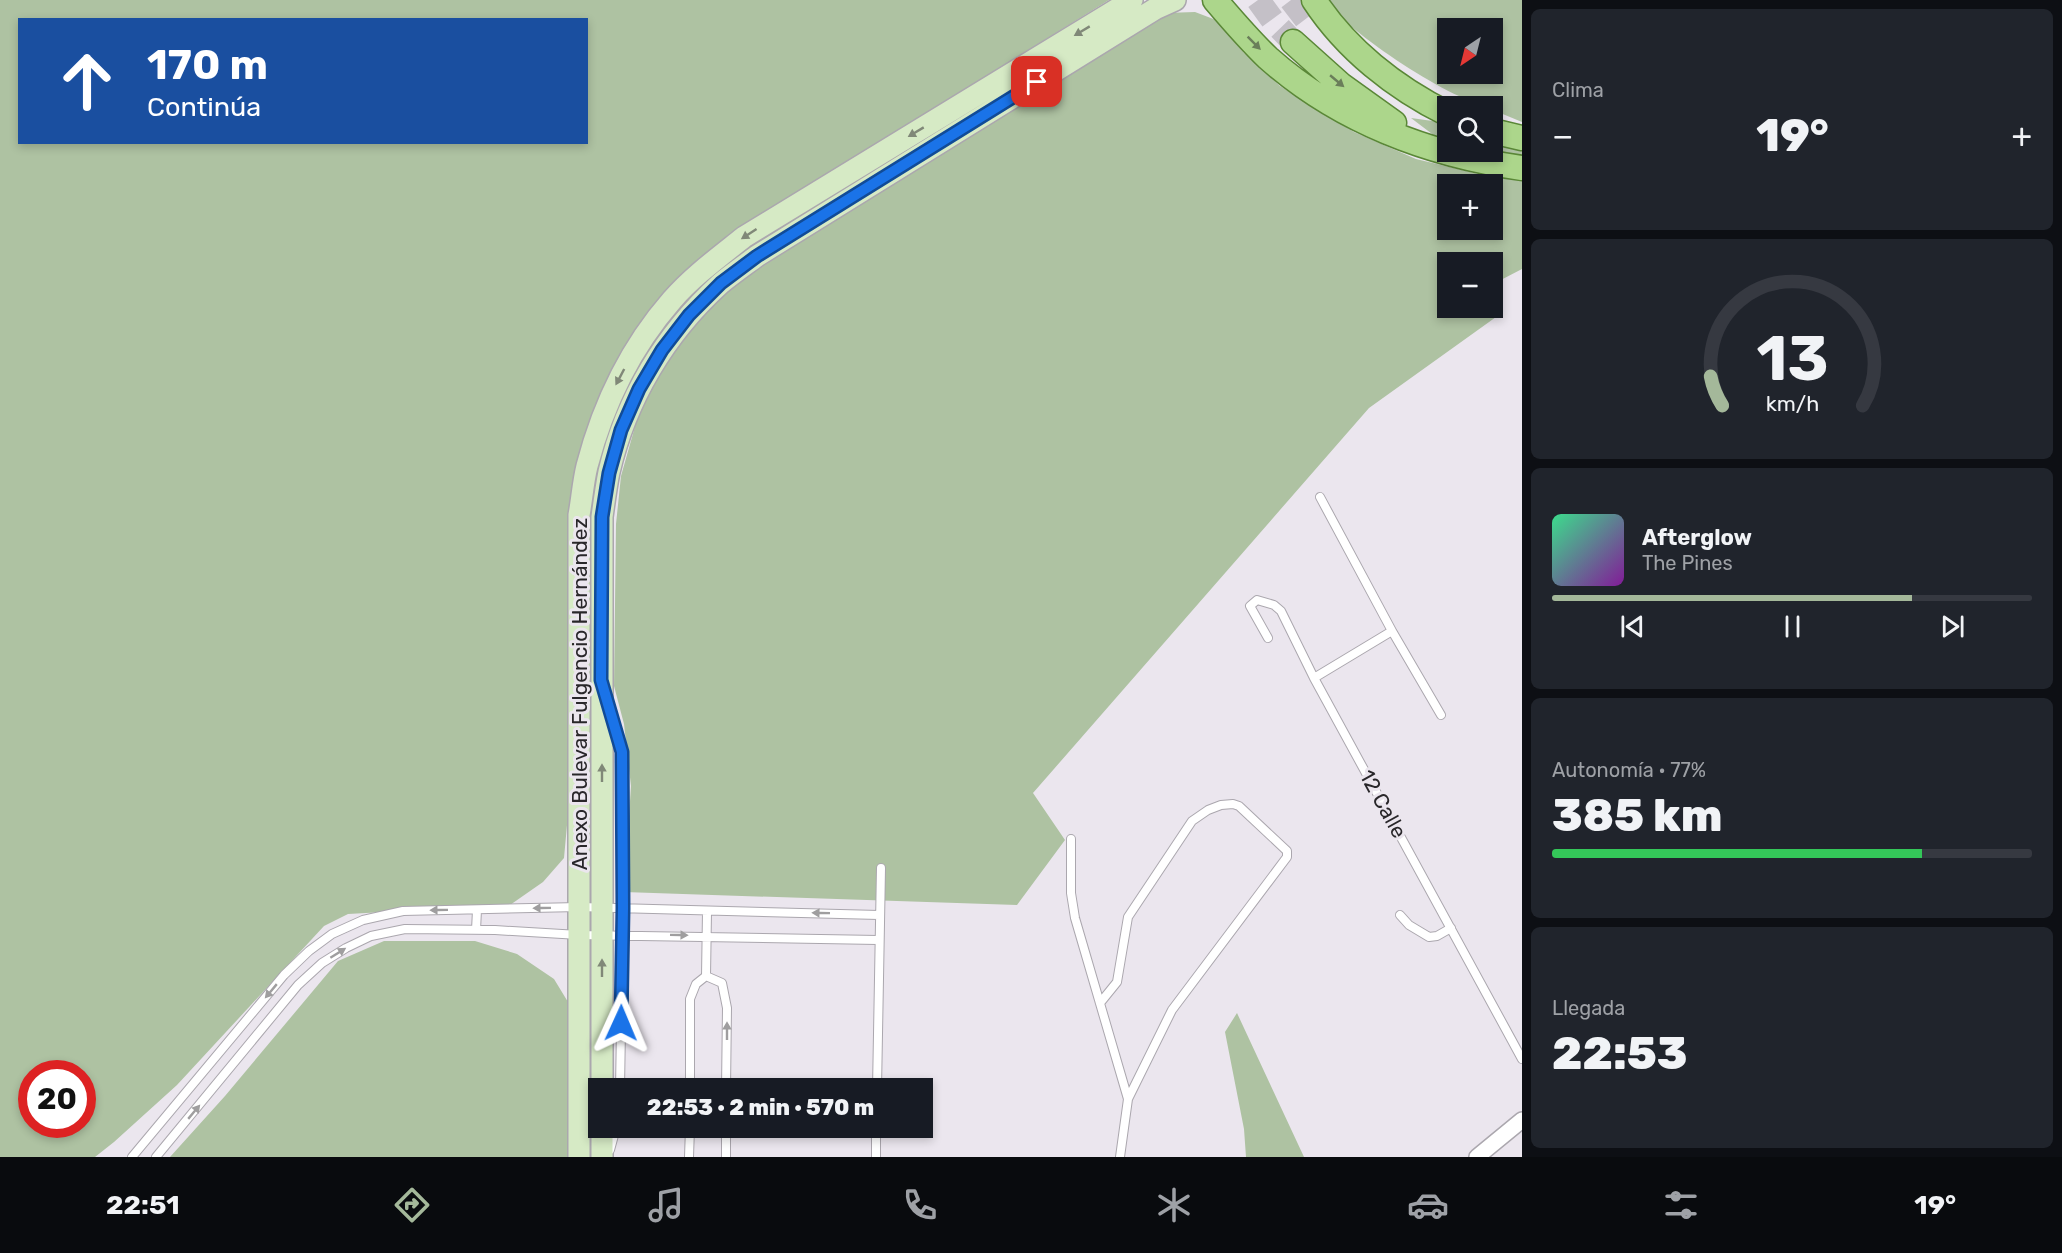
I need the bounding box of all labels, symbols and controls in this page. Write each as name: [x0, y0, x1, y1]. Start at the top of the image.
north arrow: [1437, 18, 1503, 84]
map controls: [1437, 18, 1503, 318]
one-way arrow: [1074, 25, 1090, 36]
one-way arrow: [1247, 36, 1261, 50]
text: 170 m: [147, 40, 268, 90]
icon: ahead: [48, 42, 126, 120]
pin: [1011, 56, 1062, 107]
icon: arrive: [1020, 65, 1053, 98]
one-way arrow: [1329, 74, 1344, 87]
text: Clima: [1552, 78, 1604, 102]
text: Continúa: [147, 91, 261, 123]
button: search: [1437, 96, 1503, 162]
text: 19°: [1756, 109, 1829, 162]
text: −: [1552, 116, 1573, 155]
text: +: [2011, 116, 2032, 155]
one-way arrow: [908, 127, 924, 138]
button: +: [1437, 174, 1503, 240]
one-way arrow: [742, 228, 758, 240]
button: −: [1437, 252, 1503, 318]
text: 13: [1756, 322, 1828, 396]
one-way arrow: [615, 369, 625, 386]
text: km/h: [1765, 391, 1819, 416]
street label: Anexo Bulevar Fulgencio Hernández: [567, 518, 592, 870]
text: Afterglow: [1642, 524, 1752, 551]
text: The Pines: [1642, 551, 1733, 575]
icon: previous: [1616, 610, 1649, 643]
icon: pause: [1776, 610, 1809, 643]
icon: next: [1936, 610, 1969, 643]
text: Autonomía · 77%: [1552, 758, 1706, 782]
one-way arrow: [597, 763, 607, 782]
street label: 12 Calle: [1355, 765, 1412, 842]
text: 385 km: [1552, 789, 1722, 842]
one-way arrow: [533, 903, 552, 913]
one-way arrow: [430, 906, 449, 915]
one-way arrow: [811, 909, 830, 918]
one-way arrow: [670, 931, 689, 940]
one-way arrow: [330, 947, 347, 958]
one-way arrow: [597, 958, 607, 977]
one-way arrow: [265, 983, 278, 998]
position arrow: [589, 991, 653, 1055]
text: Llegada: [1552, 996, 1625, 1020]
one-way arrow: [722, 1021, 731, 1040]
text: 22:53: [1552, 1027, 1688, 1080]
speed limit sign: 20: [18, 1060, 96, 1138]
text: 22:53 · 2 min · 570 m: [647, 1094, 874, 1121]
one-way arrow: [187, 1104, 200, 1120]
icon: directions: [391, 1184, 433, 1226]
icon: music: [645, 1184, 687, 1226]
icon: phone: [899, 1184, 941, 1226]
icon: climate: [1153, 1184, 1195, 1226]
icon: car: [1407, 1184, 1449, 1226]
icon: filters: [1660, 1184, 1702, 1226]
text: 22:51: [106, 1189, 180, 1221]
text: 19°: [1914, 1189, 1956, 1221]

